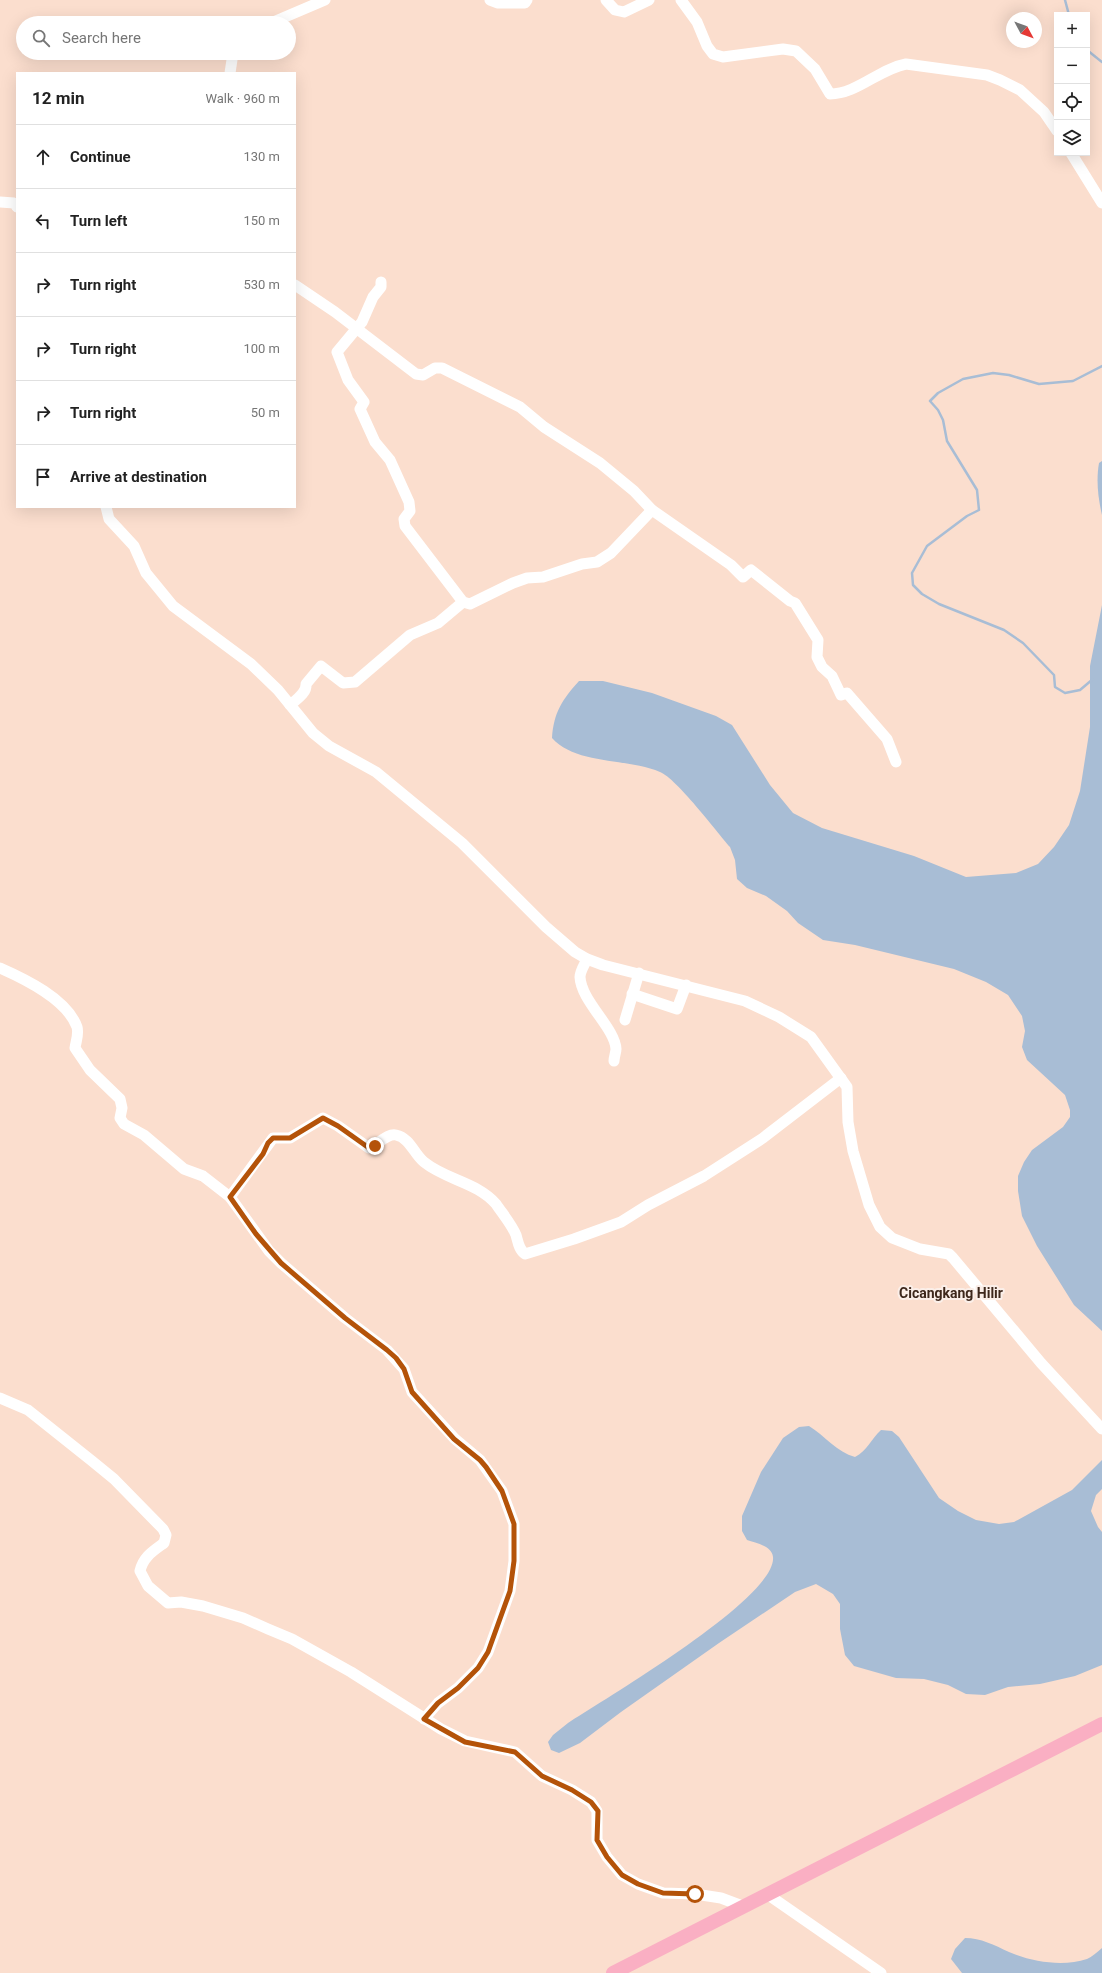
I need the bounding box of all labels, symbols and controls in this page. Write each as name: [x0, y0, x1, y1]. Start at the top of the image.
north arrow: [1006, 12, 1042, 48]
map controls: [1054, 12, 1090, 156]
button: +: [1054, 12, 1090, 48]
search box: [16, 16, 296, 60]
icon: search: [30, 27, 52, 49]
text: Search here: [62, 29, 141, 47]
button: −: [1054, 48, 1090, 84]
button: locate: [1054, 84, 1090, 120]
text: 12 min: [32, 88, 85, 108]
text: Walk · 960 m: [205, 91, 280, 106]
button: layers: [1054, 120, 1090, 156]
icon: ahead: [32, 146, 54, 168]
text: Continue: [70, 148, 131, 166]
text: 130 m: [243, 149, 280, 164]
icon: left: [32, 210, 54, 232]
text: Turn left: [70, 212, 127, 230]
text: 150 m: [243, 213, 280, 228]
icon: right: [32, 274, 54, 296]
text: Turn right: [70, 276, 136, 294]
text: 530 m: [243, 277, 280, 292]
icon: right: [32, 338, 54, 360]
text: Turn right: [70, 340, 136, 358]
text: 100 m: [243, 341, 280, 356]
icon: right: [32, 402, 54, 424]
text: Turn right: [70, 404, 136, 422]
text: 50 m: [251, 405, 280, 420]
icon: arrive: [32, 466, 54, 488]
text: Arrive at destination: [70, 468, 207, 486]
route end: [366, 1137, 384, 1155]
district label: Cicangkang Hilir: [899, 1285, 1003, 1301]
route start: [686, 1885, 704, 1903]

